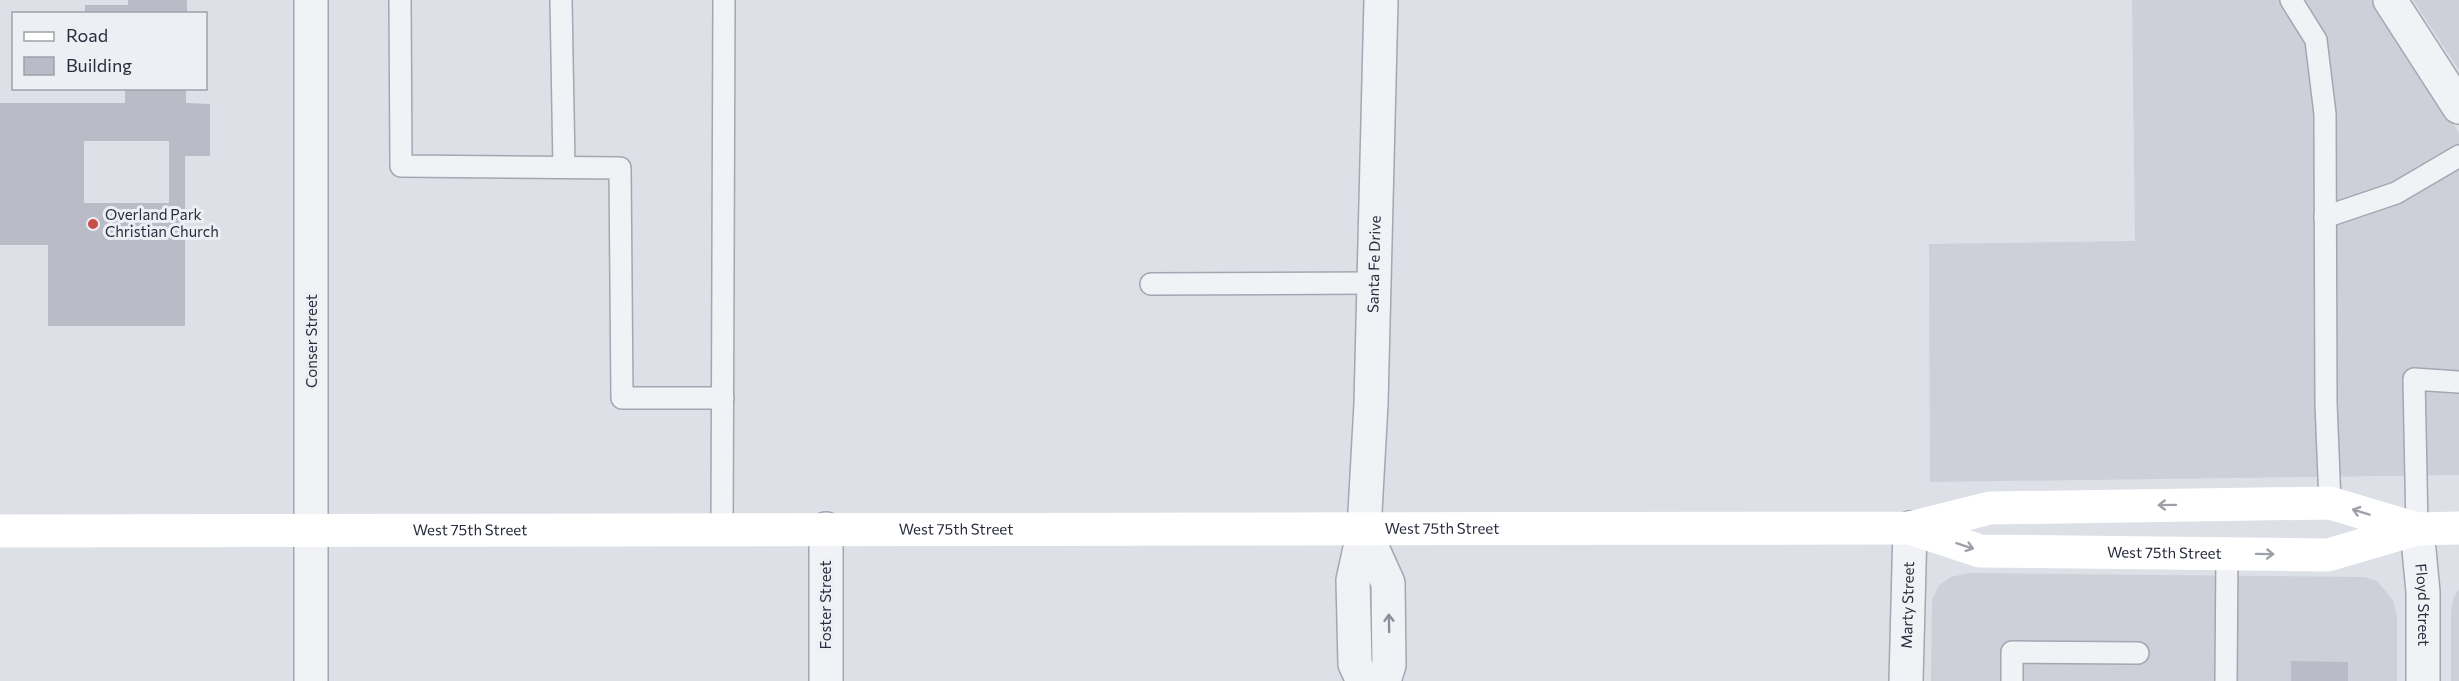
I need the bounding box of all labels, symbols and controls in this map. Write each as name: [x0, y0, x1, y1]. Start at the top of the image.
legend: [12, 12, 207, 90]
text: Road: [66, 24, 108, 46]
text: Building: [66, 54, 132, 76]
place label: Overland Park Christian Church: [105, 205, 219, 240]
street label: Santa Fe Drive: [1363, 215, 1384, 313]
marker: Overland Park Christian Church: [86, 217, 100, 231]
street label: Conser Street: [302, 294, 320, 388]
one-way arrow: [2158, 499, 2178, 511]
one-way arrow: [2352, 506, 2371, 517]
street label: West 75th Street: [899, 519, 1013, 538]
street label: West 75th Street: [1385, 519, 1499, 537]
street label: West 75th Street: [413, 520, 527, 538]
one-way arrow: [1955, 541, 1974, 552]
street label: West 75th Street: [2107, 542, 2222, 562]
one-way arrow: [2254, 548, 2274, 559]
street label: Foster Street: [816, 560, 834, 650]
street label: Marty Street: [1897, 561, 1917, 649]
street label: Floyd Street: [2412, 563, 2433, 646]
one-way arrow: [1383, 614, 1394, 634]

